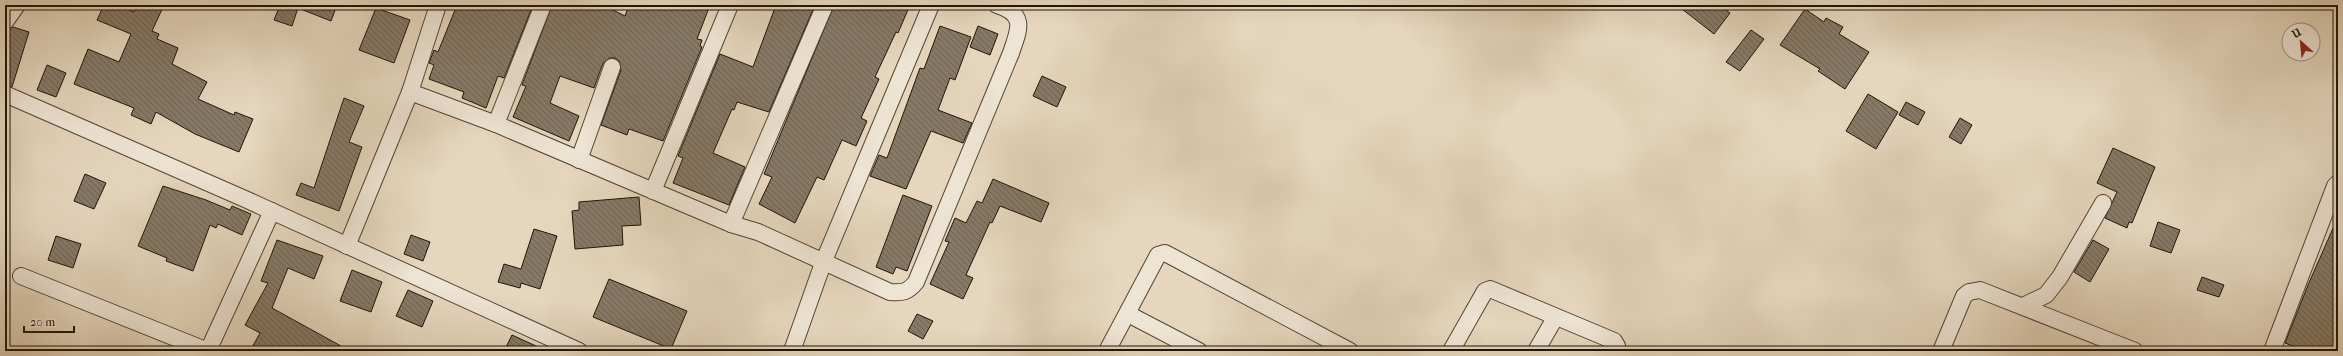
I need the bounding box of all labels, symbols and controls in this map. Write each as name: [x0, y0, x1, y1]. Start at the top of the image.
north arrow: [2281, 22, 2321, 62]
text: U: [2289, 26, 2304, 42]
scale bar: [24, 308, 74, 334]
text: 20 m: [30, 315, 55, 329]

